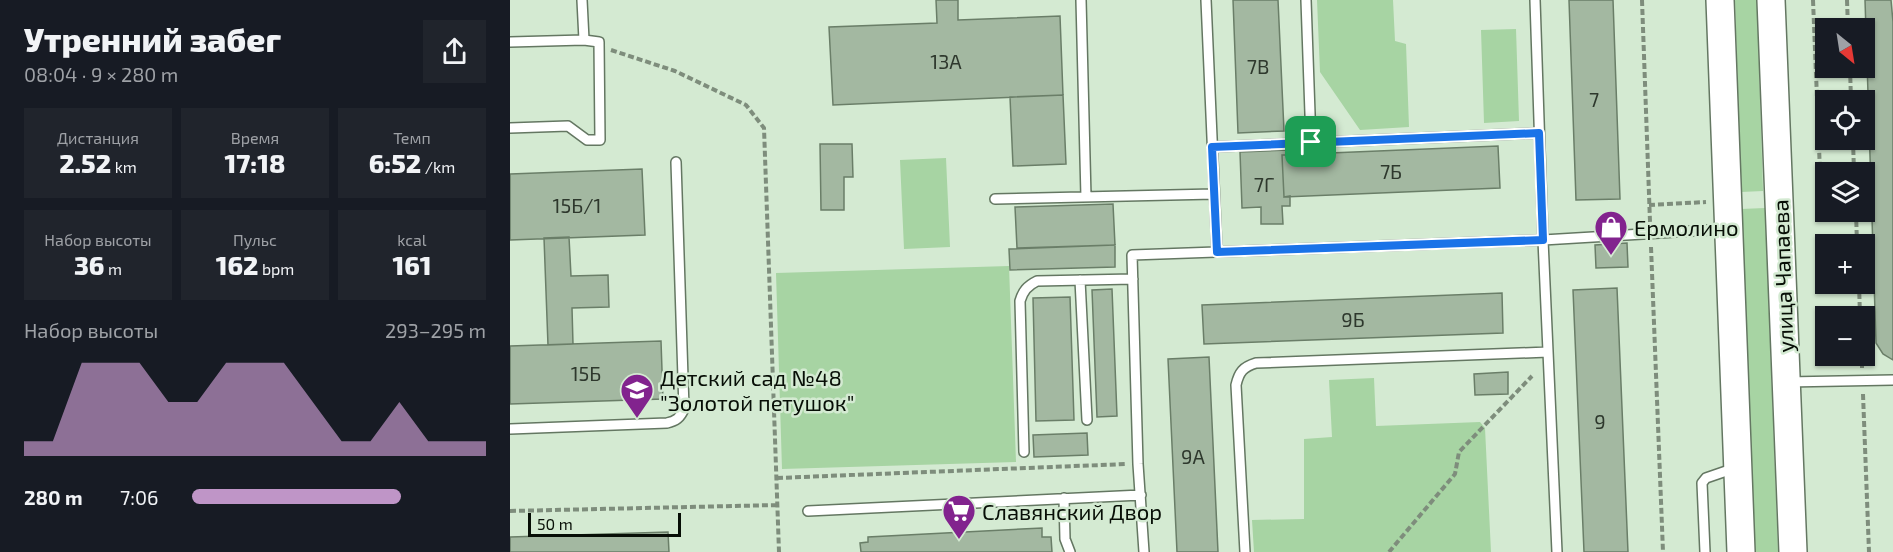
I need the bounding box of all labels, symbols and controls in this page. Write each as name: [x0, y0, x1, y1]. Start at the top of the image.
north arrow: [1815, 18, 1875, 78]
map controls: [1815, 18, 1875, 366]
text: Утренний забег: [24, 19, 281, 59]
button: share: [423, 20, 486, 83]
house number: 13А: [930, 49, 962, 73]
house number: 7В: [1247, 54, 1269, 78]
text: 08:04 · 9 × 280 m: [24, 62, 178, 86]
house number: 7: [1589, 87, 1599, 111]
button: locate: [1815, 90, 1875, 150]
pin: [1285, 116, 1336, 167]
icon: arrive: [1294, 125, 1327, 158]
text: Дистанция: [57, 128, 139, 147]
text: Время: [231, 128, 279, 147]
text: Темп: [393, 128, 431, 147]
text: 2.52: [59, 147, 111, 178]
text: 17:18: [225, 147, 285, 178]
text: 6:52: [369, 147, 421, 178]
text: km: [111, 157, 137, 176]
text: /km: [421, 157, 455, 176]
house number: 7Б: [1380, 159, 1402, 183]
button: layers: [1815, 162, 1875, 222]
house number: 7Г: [1254, 172, 1274, 196]
house number: 15Б/1: [553, 193, 601, 217]
street label: улица Чапаева: [1766, 199, 1799, 353]
shop icon: Ермолино: [1593, 209, 1629, 256]
place label: Ермолино: [1634, 214, 1739, 240]
text: Набор высоты: [44, 230, 152, 249]
text: Пульс: [233, 230, 277, 249]
text: kcal: [397, 230, 427, 249]
button: +: [1815, 234, 1875, 294]
text: 36: [74, 249, 104, 280]
text: 162: [216, 249, 258, 280]
text: 161: [392, 249, 432, 280]
text: m: [104, 259, 122, 278]
text: bpm: [258, 259, 294, 278]
button: −: [1815, 306, 1875, 366]
house number: 9Б: [1341, 307, 1365, 331]
text: Набор высоты: [24, 318, 158, 342]
text: 293–295 m: [385, 318, 486, 342]
house number: 15Б: [571, 361, 601, 385]
place label: Детский сад №48 "Золотой петушок": [660, 364, 854, 416]
school or university icon: Детский сад №48 "Золотой петушок": [619, 372, 655, 419]
house number: 9: [1594, 409, 1606, 433]
house number: 9А: [1181, 444, 1205, 468]
text: 280 m: [24, 485, 83, 509]
text: 7:06: [120, 485, 158, 509]
supermarket icon: Славянский Двор: [941, 493, 977, 540]
place label: Славянский Двор: [982, 498, 1162, 524]
scale bar: [528, 510, 681, 538]
text: 50 m: [537, 514, 573, 533]

